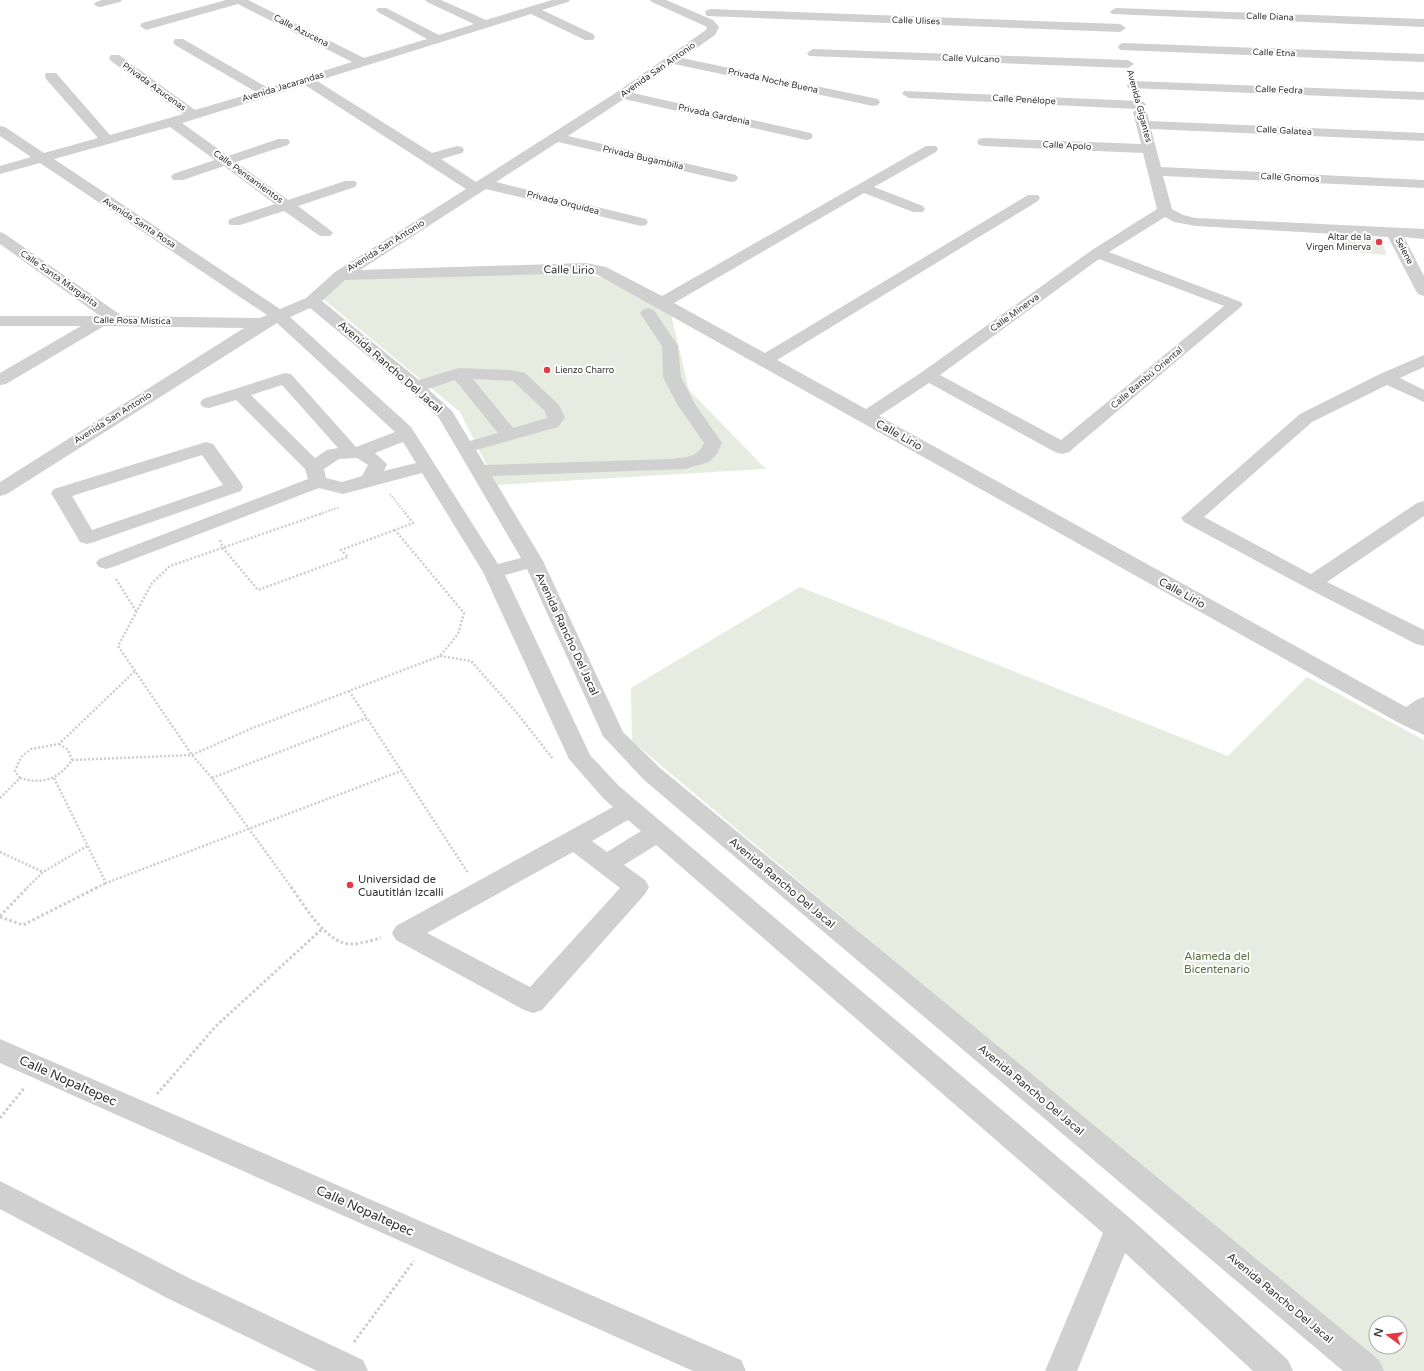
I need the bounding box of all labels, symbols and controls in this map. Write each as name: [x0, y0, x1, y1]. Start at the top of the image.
street label: Calle Diana: [1246, 11, 1294, 23]
street label: Calle Azucena: [272, 12, 330, 50]
street label: Calle Ulises: [892, 15, 940, 27]
street label: Avenida San Antonio: [618, 40, 698, 100]
street label: Calle Etna: [1252, 47, 1296, 59]
street label: Calle Vulcano: [942, 52, 1001, 66]
street label: Privada Azucenas: [120, 60, 188, 114]
street label: Privada Noche Buena: [727, 66, 819, 96]
street label: Avenida Gigantes: [1124, 68, 1154, 144]
street label: Avenida Jacarandas: [241, 69, 325, 105]
street label: Calle Fedra: [1255, 84, 1303, 96]
street label: Calle Penélope: [992, 93, 1056, 107]
street label: Privada Gardenia: [677, 102, 751, 128]
street label: Calle Galatea: [1256, 124, 1312, 138]
street label: Calle Apolo: [1042, 139, 1092, 153]
street label: Privada Bugambilia: [602, 143, 684, 173]
street label: Calle Pensamientos: [211, 148, 285, 206]
street label: Calle Gnomos: [1260, 171, 1320, 185]
street label: Privada Orquídea: [526, 189, 600, 217]
street label: Avenida Santa Rosa: [100, 195, 178, 251]
street label: Avenida San Antonio: [345, 217, 427, 274]
place label: Altar de la Virgen Minerva: [1306, 232, 1371, 253]
street label: Selene: [1393, 236, 1415, 266]
marker: Altar de la Virgen Minerva: [1374, 237, 1384, 247]
street label: Calle Santa Margarita: [18, 248, 100, 310]
street label: Calle Lirio: [543, 263, 595, 277]
street label: Calle Minerva: [988, 292, 1042, 334]
street label: Calle Rosa Mística: [93, 315, 171, 327]
street label: Avenida Rancho Del Jacal: [335, 318, 445, 416]
street label: Calle Bambú Oriental: [1109, 345, 1185, 411]
marker: Lienzo Charro: [542, 365, 552, 375]
place label: Lienzo Charro: [555, 365, 615, 376]
street label: Avenida San Antonio: [72, 389, 154, 446]
street label: Calle Lirio: [873, 417, 925, 453]
street label: Avenida Rancho Del Jacal: [533, 571, 601, 697]
street label: Calle Lirio: [1156, 575, 1208, 611]
street label: Avenida Rancho Del Jacal: [726, 835, 838, 931]
place label: Universidad de Cuautitlán Izcalli: [358, 873, 444, 899]
marker: Universidad de Cuautitlán Izcalli: [345, 880, 355, 890]
park label: Alameda del Bicentenario: [1184, 950, 1250, 976]
street label: Avenida Rancho Del Jacal: [975, 1042, 1087, 1138]
street label: Calle Nopaltepec: [17, 1052, 119, 1110]
street label: Calle Nopaltepec: [314, 1182, 416, 1240]
street label: Avenida Rancho Del Jacal: [1224, 1250, 1336, 1346]
north arrow: [1368, 1315, 1408, 1355]
text: N: [1371, 1327, 1386, 1338]

